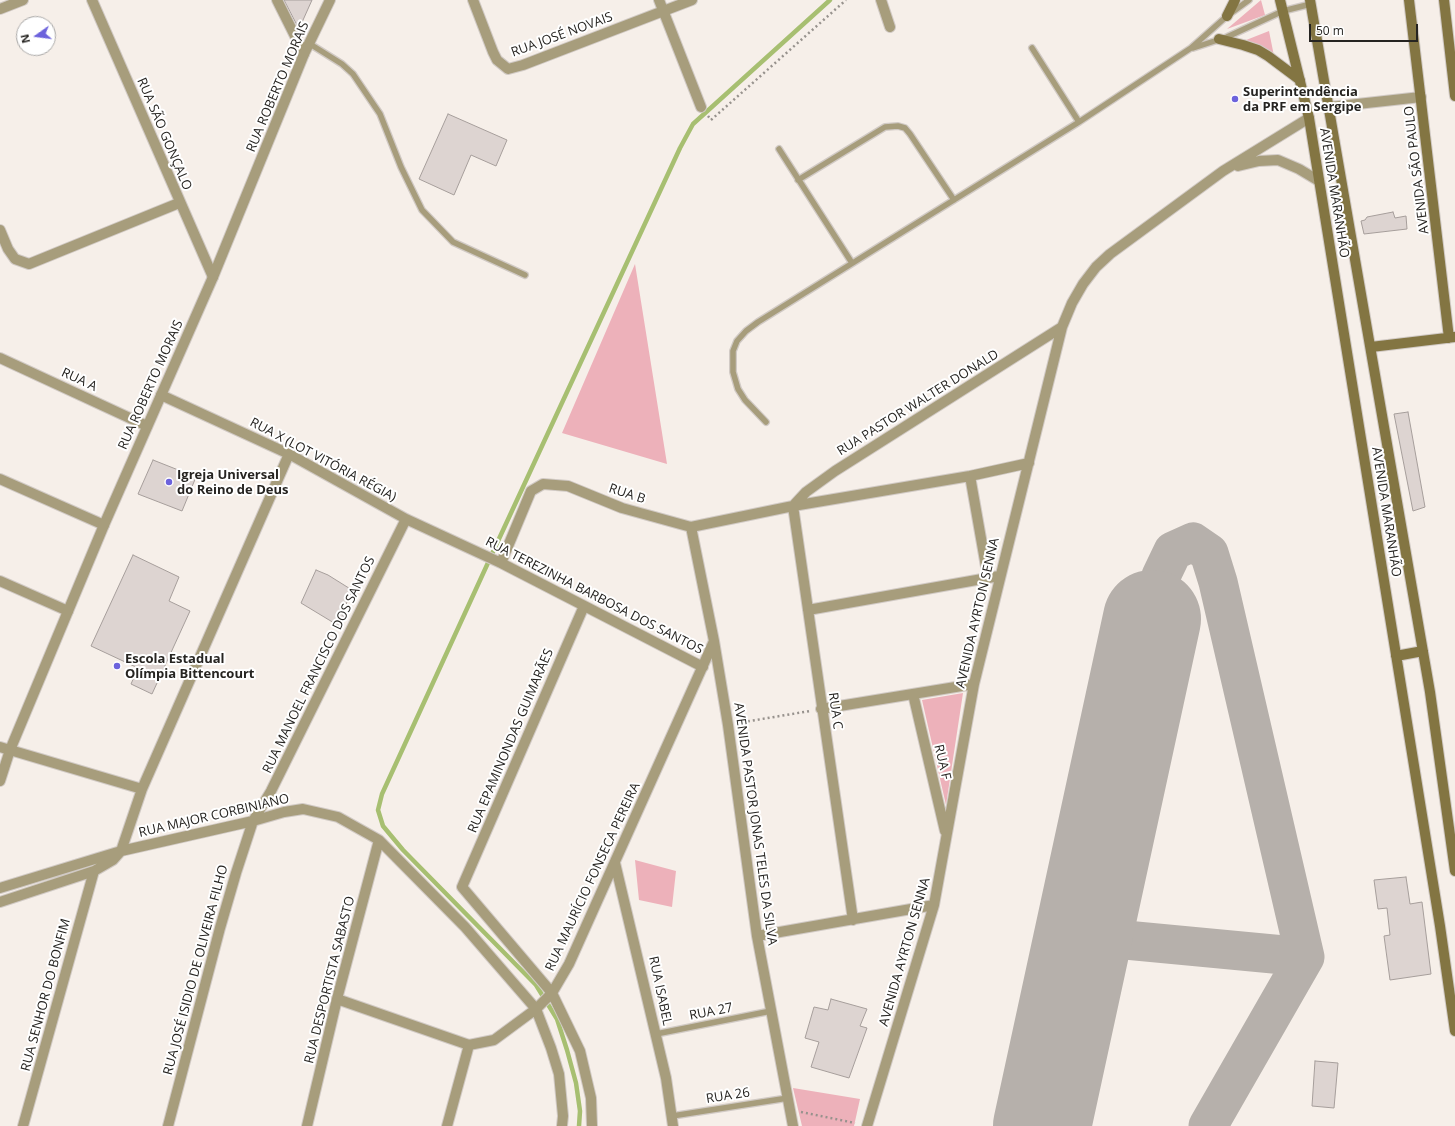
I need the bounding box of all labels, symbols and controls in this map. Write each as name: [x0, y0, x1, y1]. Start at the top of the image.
street label: RUA JOSÉ NOVAIS: [509, 9, 615, 61]
north arrow: [16, 16, 56, 56]
scale bar: [1311, 16, 1420, 42]
street label: RUA ROBERTO MORAIS: [243, 19, 313, 155]
text: 50 m: [1316, 22, 1344, 39]
text: N: [16, 33, 33, 45]
street label: RUA SÃO GONÇALO: [133, 75, 195, 193]
place label: Superintendência da PRF em Sergipe: [1243, 84, 1361, 115]
marker: Superintendência da PRF em Sergipe: [1230, 94, 1240, 104]
street label: AVENIDA SÃO PAULO: [1401, 105, 1433, 235]
street label: AVENIDA MARANHÃO: [1316, 127, 1352, 259]
street label: RUA ROBERTO MORAIS: [115, 318, 187, 452]
street label: RUA PASTOR WALTER DONALD: [834, 347, 1002, 459]
street label: RUA A: [59, 365, 99, 395]
street label: RUA X (LOT VITÓRIA RÉGIA): [247, 415, 399, 505]
street label: AVENIDA MARANHÃO: [1368, 446, 1404, 578]
place label: Igreja Universal do Reino de Deus: [177, 467, 288, 498]
marker: Igreja Universal do Reino de Deus: [164, 477, 174, 487]
street label: RUA B: [607, 481, 647, 507]
street label: RUA TEREZINHA BARBOSA DOS SANTOS: [483, 534, 705, 658]
street label: AVENIDA AYRTON SENNA: [953, 536, 1003, 690]
street label: RUA MANOEL FRANCISCO DOS SANTOS: [260, 554, 378, 776]
street label: RUA EPAMINONDAS GUIMARÃES: [465, 647, 557, 835]
place label: Escola Estadual Olímpia Bittencourt: [125, 651, 255, 682]
marker: Escola Estadual Olímpia Bittencourt: [112, 661, 122, 671]
street label: RUA C: [825, 691, 845, 731]
street label: AVENIDA PASTOR JONAS TELES DA SILVA: [730, 702, 780, 946]
street label: RUA F: [930, 743, 954, 781]
street label: RUA MAURÍCIO FONSECA PEREIRA: [542, 780, 644, 974]
street label: RUA MAJOR CORBINIANO: [137, 791, 291, 841]
street label: RUA JOSÉ ISIDIO DE OLIVEIRA FILHO: [160, 863, 232, 1077]
street label: AVENIDA AYRTON SENNA: [876, 876, 934, 1028]
street label: RUA DESPORTISTA SABASTO: [302, 895, 358, 1065]
street label: RUA SENHOR DO BONFIM: [18, 917, 74, 1073]
street label: RUA ISABEL: [645, 955, 675, 1027]
street label: RUA 27: [688, 1000, 734, 1024]
street label: RUA 26: [705, 1085, 751, 1107]

